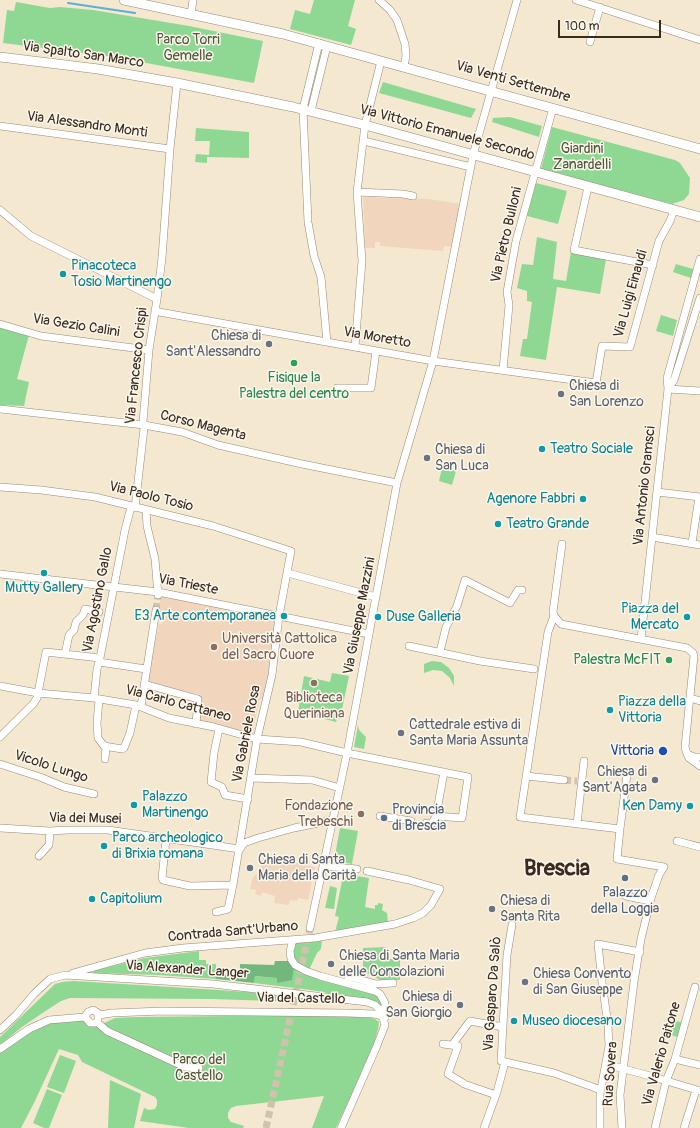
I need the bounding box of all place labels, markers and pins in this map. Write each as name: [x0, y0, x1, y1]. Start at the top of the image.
place label: Pinacoteca Tosio Martinengo: [71, 258, 172, 290]
marker: Pinacoteca Tosio Martinengo: [58, 269, 68, 279]
place label: Chiesa di Sant'Alessandro: [166, 328, 261, 360]
marker: Chiesa di Sant'Alessandro: [264, 339, 274, 349]
marker: Fisique la Palestra del centro: [289, 358, 299, 368]
place label: Fisique la Palestra del centro: [239, 370, 349, 402]
place label: Chiesa di San Lorenzo: [569, 378, 644, 410]
marker: Chiesa di San Lorenzo: [556, 389, 566, 399]
place label: Teatro Sociale: [550, 441, 633, 457]
place label: Chiesa di San Luca: [435, 442, 489, 474]
marker: Teatro Sociale: [537, 444, 547, 454]
marker: Chiesa di San Luca: [422, 453, 432, 463]
place label: Agenore Fabbri: [487, 491, 575, 507]
marker: Agenore Fabbri: [578, 494, 588, 504]
place label: Teatro Grande: [506, 516, 589, 532]
marker: Teatro Grande: [493, 519, 503, 529]
marker: Mutty Gallery: [39, 568, 49, 578]
place label: Mutty Gallery: [5, 580, 83, 596]
place label: Piazza del Mercato: [621, 601, 679, 634]
place label: E3 Arte contemporanea: [135, 608, 276, 624]
place label: Duse Galleria: [386, 609, 461, 625]
marker: E3 Arte contemporanea: [279, 611, 289, 621]
marker: Duse Galleria: [373, 612, 383, 622]
marker: Piazza del Mercato: [682, 612, 692, 622]
place label: Università Cattolica del Sacro Cuore: [222, 631, 337, 664]
marker: Università Cattolica del Sacro Cuore: [209, 642, 219, 652]
place label: Palestra McFIT: [573, 652, 661, 668]
marker: Palestra McFIT: [664, 655, 674, 665]
marker: Biblioteca Queriniana: [309, 678, 319, 688]
place label: Biblioteca Queriniana: [284, 690, 344, 722]
place label: Piazza della Vittoria: [618, 694, 686, 726]
marker: Piazza della Vittoria: [605, 705, 615, 715]
place label: Cattedrale estiva di Santa Maria Assunta: [409, 717, 528, 750]
marker: Cattedrale estiva di Santa Maria Assunta: [396, 728, 406, 738]
place label: Vittoria: [610, 743, 654, 759]
marker: Vittoria: [657, 745, 669, 757]
place label: Chiesa di Sant'Agata: [582, 764, 647, 796]
marker: Chiesa di Sant'Agata: [650, 775, 660, 785]
place label: Palazzo Martinengo: [142, 789, 209, 822]
place label: Fondazione Trebeschi: [285, 798, 353, 830]
place label: Ken Damy: [622, 798, 682, 814]
marker: Palazzo Martinengo: [129, 800, 139, 810]
marker: Ken Damy: [685, 801, 695, 811]
place label: Provincia di Brescia: [392, 802, 446, 834]
marker: Fondazione Trebeschi: [356, 809, 366, 819]
marker: Provincia di Brescia: [379, 813, 389, 823]
place label: Parco archeologico di Brixia romana: [112, 830, 223, 862]
marker: Parco archeologico di Brixia romana: [99, 841, 109, 851]
place label: Chiesa di Santa Maria della Carità: [258, 852, 356, 884]
marker: Chiesa di Santa Maria della Carità: [245, 863, 255, 873]
marker: Palazzo della Loggia: [620, 873, 630, 883]
place label: Palazzo della Loggia: [591, 885, 659, 918]
place label: Capitolium: [100, 891, 162, 907]
place label: Chiesa di Santa Rita: [500, 893, 560, 926]
marker: Capitolium: [87, 894, 97, 904]
marker: Chiesa di Santa Rita: [487, 904, 497, 914]
place label: Chiesa di Santa Maria delle Consolazioni: [339, 948, 460, 980]
marker: Chiesa di Santa Maria delle Consolazioni: [326, 959, 336, 969]
place label: Chiesa Convento di San Giuseppe: [533, 966, 631, 998]
marker: Chiesa Convento di San Giuseppe: [520, 977, 530, 987]
place label: Chiesa di San Giorgio: [385, 989, 452, 1022]
marker: Chiesa di San Giorgio: [455, 1000, 465, 1010]
place label: Museo diocesano: [522, 1013, 622, 1029]
marker: Museo diocesano: [509, 1016, 519, 1026]

